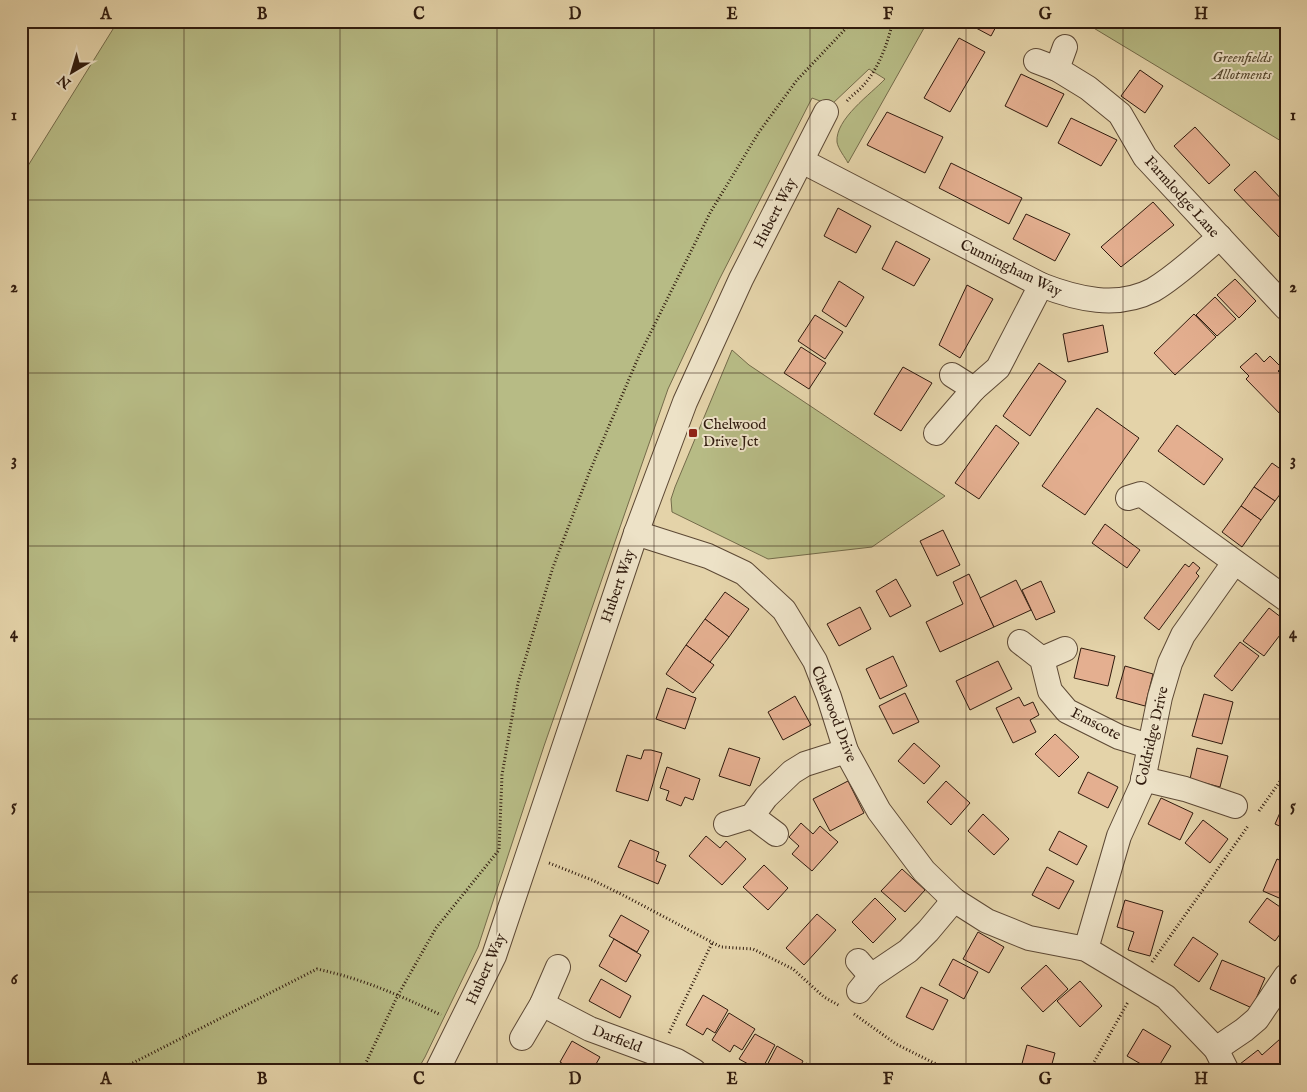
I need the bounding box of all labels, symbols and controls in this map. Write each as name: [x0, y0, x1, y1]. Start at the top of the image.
text: A: [100, 5, 113, 25]
text: B: [257, 5, 268, 25]
text: C: [413, 5, 425, 25]
text: D: [569, 5, 582, 25]
text: E: [726, 5, 738, 25]
text: F: [883, 5, 894, 25]
text: G: [1039, 5, 1052, 25]
text: H: [1194, 5, 1208, 25]
north arrow: [48, 48, 98, 98]
park label: Greenfields Allotments: [1210, 48, 1272, 84]
text: N: [54, 71, 76, 93]
text: 1: [11, 106, 17, 126]
text: 1: [1290, 106, 1296, 126]
street label: Farmlodge Lane: [1140, 152, 1224, 242]
street label: Hubert Way: [749, 174, 801, 251]
street label: Cunningham Way: [957, 235, 1066, 301]
text: 2: [10, 278, 18, 298]
text: 2: [1289, 278, 1297, 298]
place label: Chelwood Drive Jct: [703, 415, 767, 451]
marker: Chelwood Drive Jct: [687, 427, 699, 439]
text: 3: [11, 451, 17, 471]
text: 3: [1290, 451, 1296, 471]
street label: Hubert Way: [597, 546, 640, 625]
text: 4: [10, 624, 19, 644]
text: 4: [1289, 624, 1298, 644]
street label: Chelwood Drive: [807, 663, 861, 765]
street label: Coldridge Drive: [1131, 684, 1173, 788]
street label: Emscote: [1068, 703, 1124, 745]
text: 5: [11, 797, 17, 817]
text: 5: [1290, 797, 1296, 817]
street label: Hubert Way: [462, 930, 510, 1008]
text: 6: [11, 970, 19, 990]
text: 6: [1290, 970, 1298, 990]
street label: Darfield: [589, 1021, 645, 1057]
text: A: [100, 1070, 113, 1090]
text: B: [257, 1070, 268, 1090]
text: C: [413, 1070, 425, 1090]
text: D: [569, 1070, 582, 1090]
text: E: [726, 1070, 738, 1090]
text: F: [883, 1070, 894, 1090]
text: G: [1039, 1070, 1052, 1090]
text: H: [1194, 1070, 1208, 1090]

